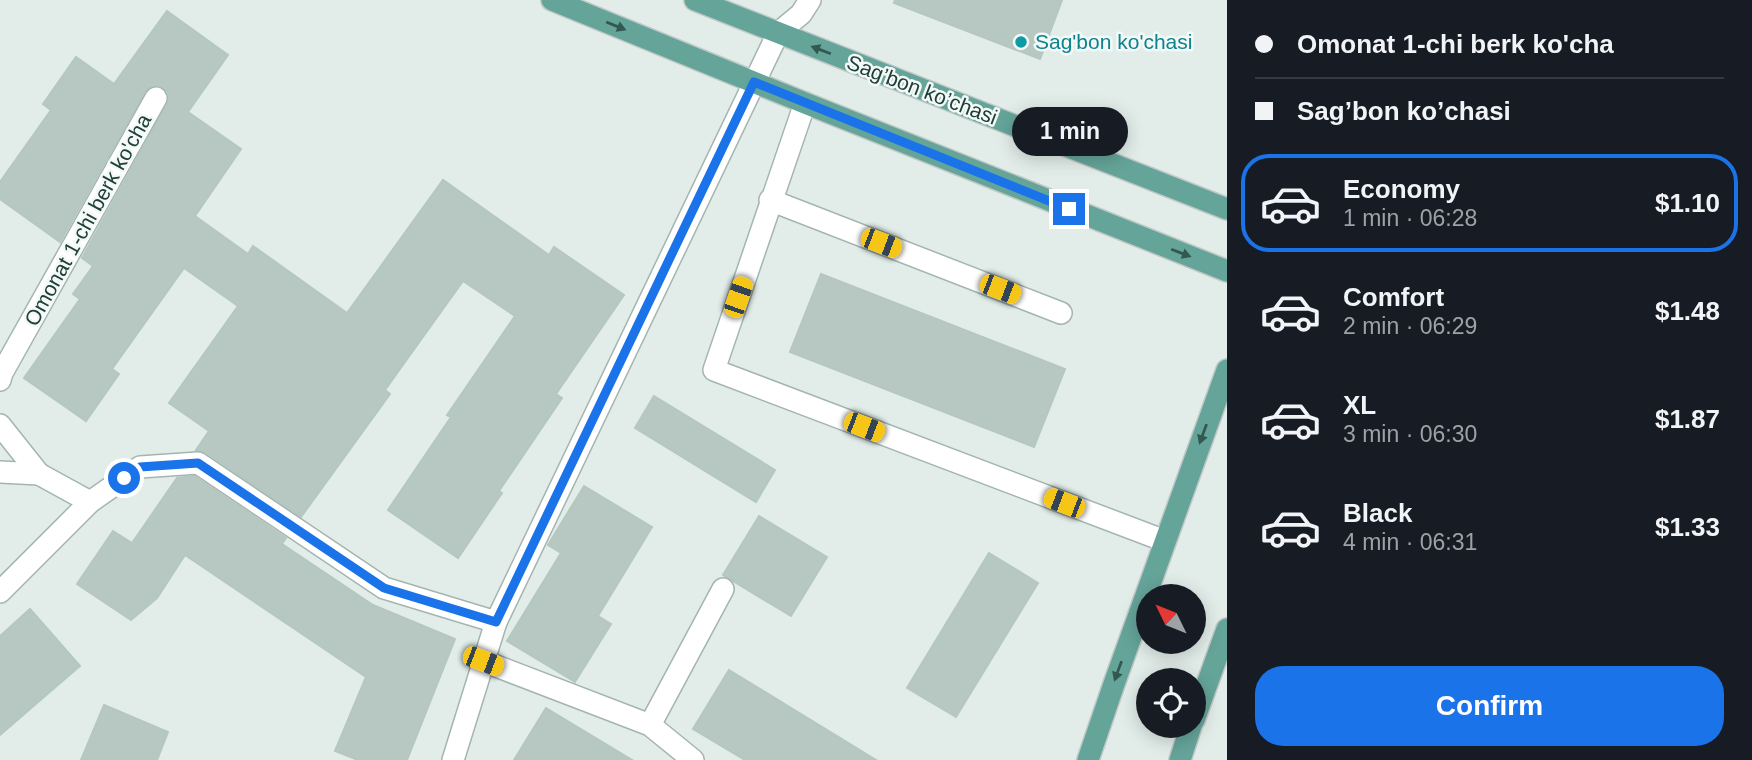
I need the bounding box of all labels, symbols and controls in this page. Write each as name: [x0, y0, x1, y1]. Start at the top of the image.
one-way arrow: [605, 20, 626, 31]
text: Omonat 1-chi berk ko'cha: [1297, 29, 1614, 59]
place label: Sag'bon ko'chasi: [1035, 30, 1192, 53]
marker: Sag'bon ko'chasi: [1013, 34, 1029, 50]
one-way arrow: [810, 45, 831, 56]
street label: Sag’bon ko’chasi: [844, 50, 1000, 129]
text: Sag’bon ko’chasi: [1297, 96, 1511, 126]
callout: 1 min: [1011, 108, 1127, 156]
street label: Omonat 1-chi berk ko'cha: [20, 110, 156, 330]
text: 1 min: [1040, 118, 1100, 144]
icon: car: [1259, 172, 1322, 235]
text: Economy: [1343, 174, 1460, 204]
text: $1.10: [1655, 188, 1720, 218]
route end: [1053, 193, 1085, 225]
text: 1 min · 06:28: [1343, 205, 1477, 231]
car: [858, 226, 905, 260]
one-way arrow: [1171, 248, 1192, 259]
car: [977, 272, 1024, 306]
car: [722, 274, 755, 320]
icon: car: [1259, 280, 1322, 343]
text: Comfort: [1343, 282, 1444, 312]
text: $1.48: [1655, 296, 1720, 326]
text: 2 min · 06:29: [1343, 313, 1477, 339]
icon: car: [1259, 388, 1322, 451]
text: XL: [1343, 390, 1376, 420]
text: $1.87: [1655, 404, 1720, 434]
car: [841, 410, 888, 444]
text: 3 min · 06:30: [1343, 421, 1477, 447]
one-way arrow: [1197, 424, 1208, 445]
route start: [108, 462, 140, 494]
car: [1041, 486, 1088, 520]
icon: car: [1259, 496, 1322, 559]
text: Black: [1343, 498, 1412, 528]
text: $1.33: [1655, 512, 1720, 542]
text: 4 min · 06:31: [1343, 529, 1477, 555]
north arrow: [1136, 584, 1206, 654]
map controls: [1136, 584, 1206, 738]
car: [460, 644, 507, 678]
one-way arrow: [1112, 661, 1123, 682]
button: Confirm: [1255, 666, 1724, 746]
button: locate: [1136, 668, 1206, 738]

